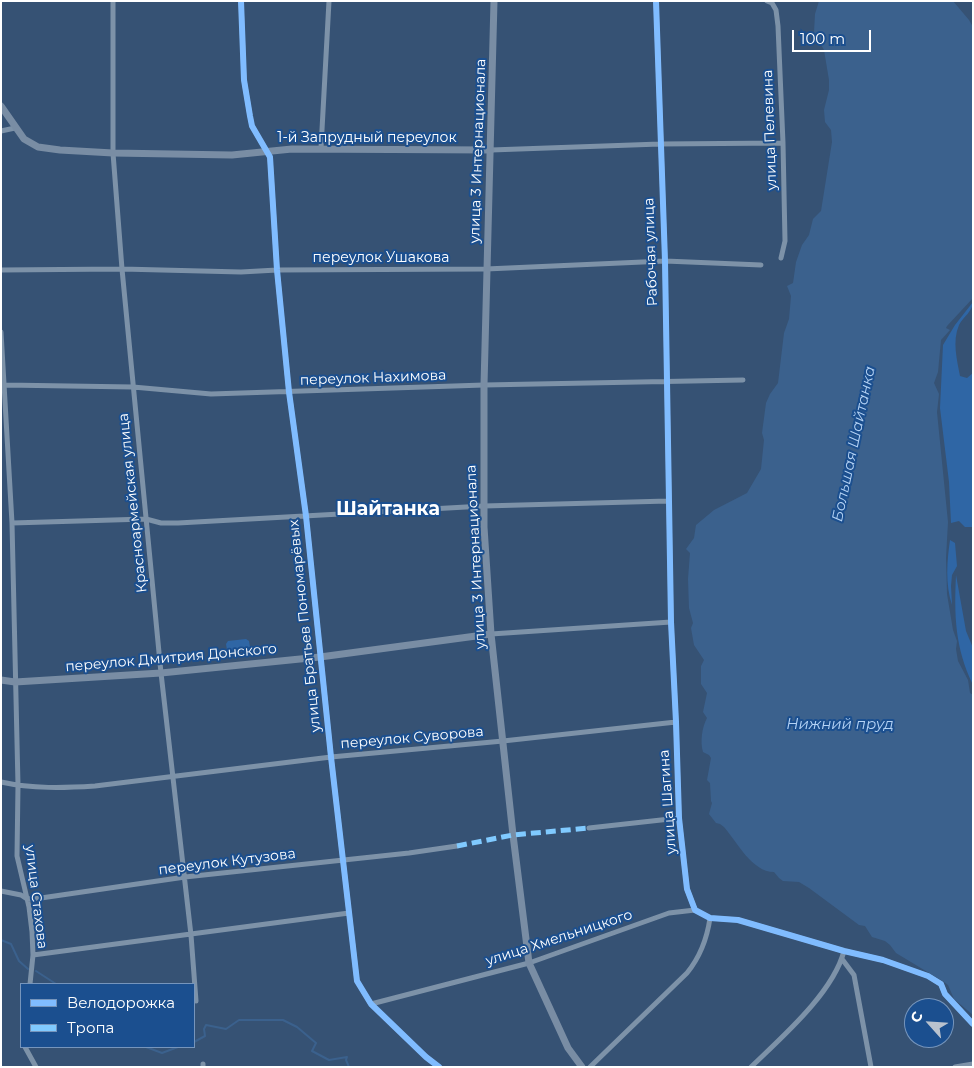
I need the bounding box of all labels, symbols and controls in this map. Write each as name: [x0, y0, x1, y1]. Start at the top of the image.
scale bar: [794, 20, 873, 52]
text: 100 m: [800, 29, 845, 48]
street label: улица 3 Интернационала: [466, 58, 490, 244]
street label: улица Пелевина: [759, 69, 781, 191]
street label: 1-й Запрудный переулок: [277, 130, 457, 146]
street label: Рабочая улица: [641, 198, 661, 306]
street label: переулок Ушакова: [313, 250, 449, 266]
water label: Большая Шайтанка: [829, 364, 879, 524]
street label: переулок Нахимова: [299, 367, 447, 389]
street label: Красноармейская улица: [115, 412, 151, 594]
street label: улица 3 Интернационала: [463, 464, 489, 650]
district label: Шайтанка: [336, 498, 440, 520]
street label: улица Братьев Пономарёвых: [285, 519, 325, 733]
street label: переулок Дмитрия Донского: [65, 640, 277, 676]
water label: Нижний пруд: [786, 716, 894, 734]
street label: переулок Суворова: [340, 723, 484, 753]
street label: улица Шагина: [656, 749, 680, 855]
street label: улица Стахова: [21, 844, 51, 950]
street label: переулок Кутузова: [157, 845, 297, 879]
street label: улица Хмельницкого: [484, 906, 634, 970]
legend: [20, 983, 195, 1048]
text: Велодорожка: [67, 993, 175, 1012]
north arrow: [904, 998, 954, 1048]
text: С: [906, 1008, 927, 1025]
text: Тропа: [67, 1018, 114, 1037]

